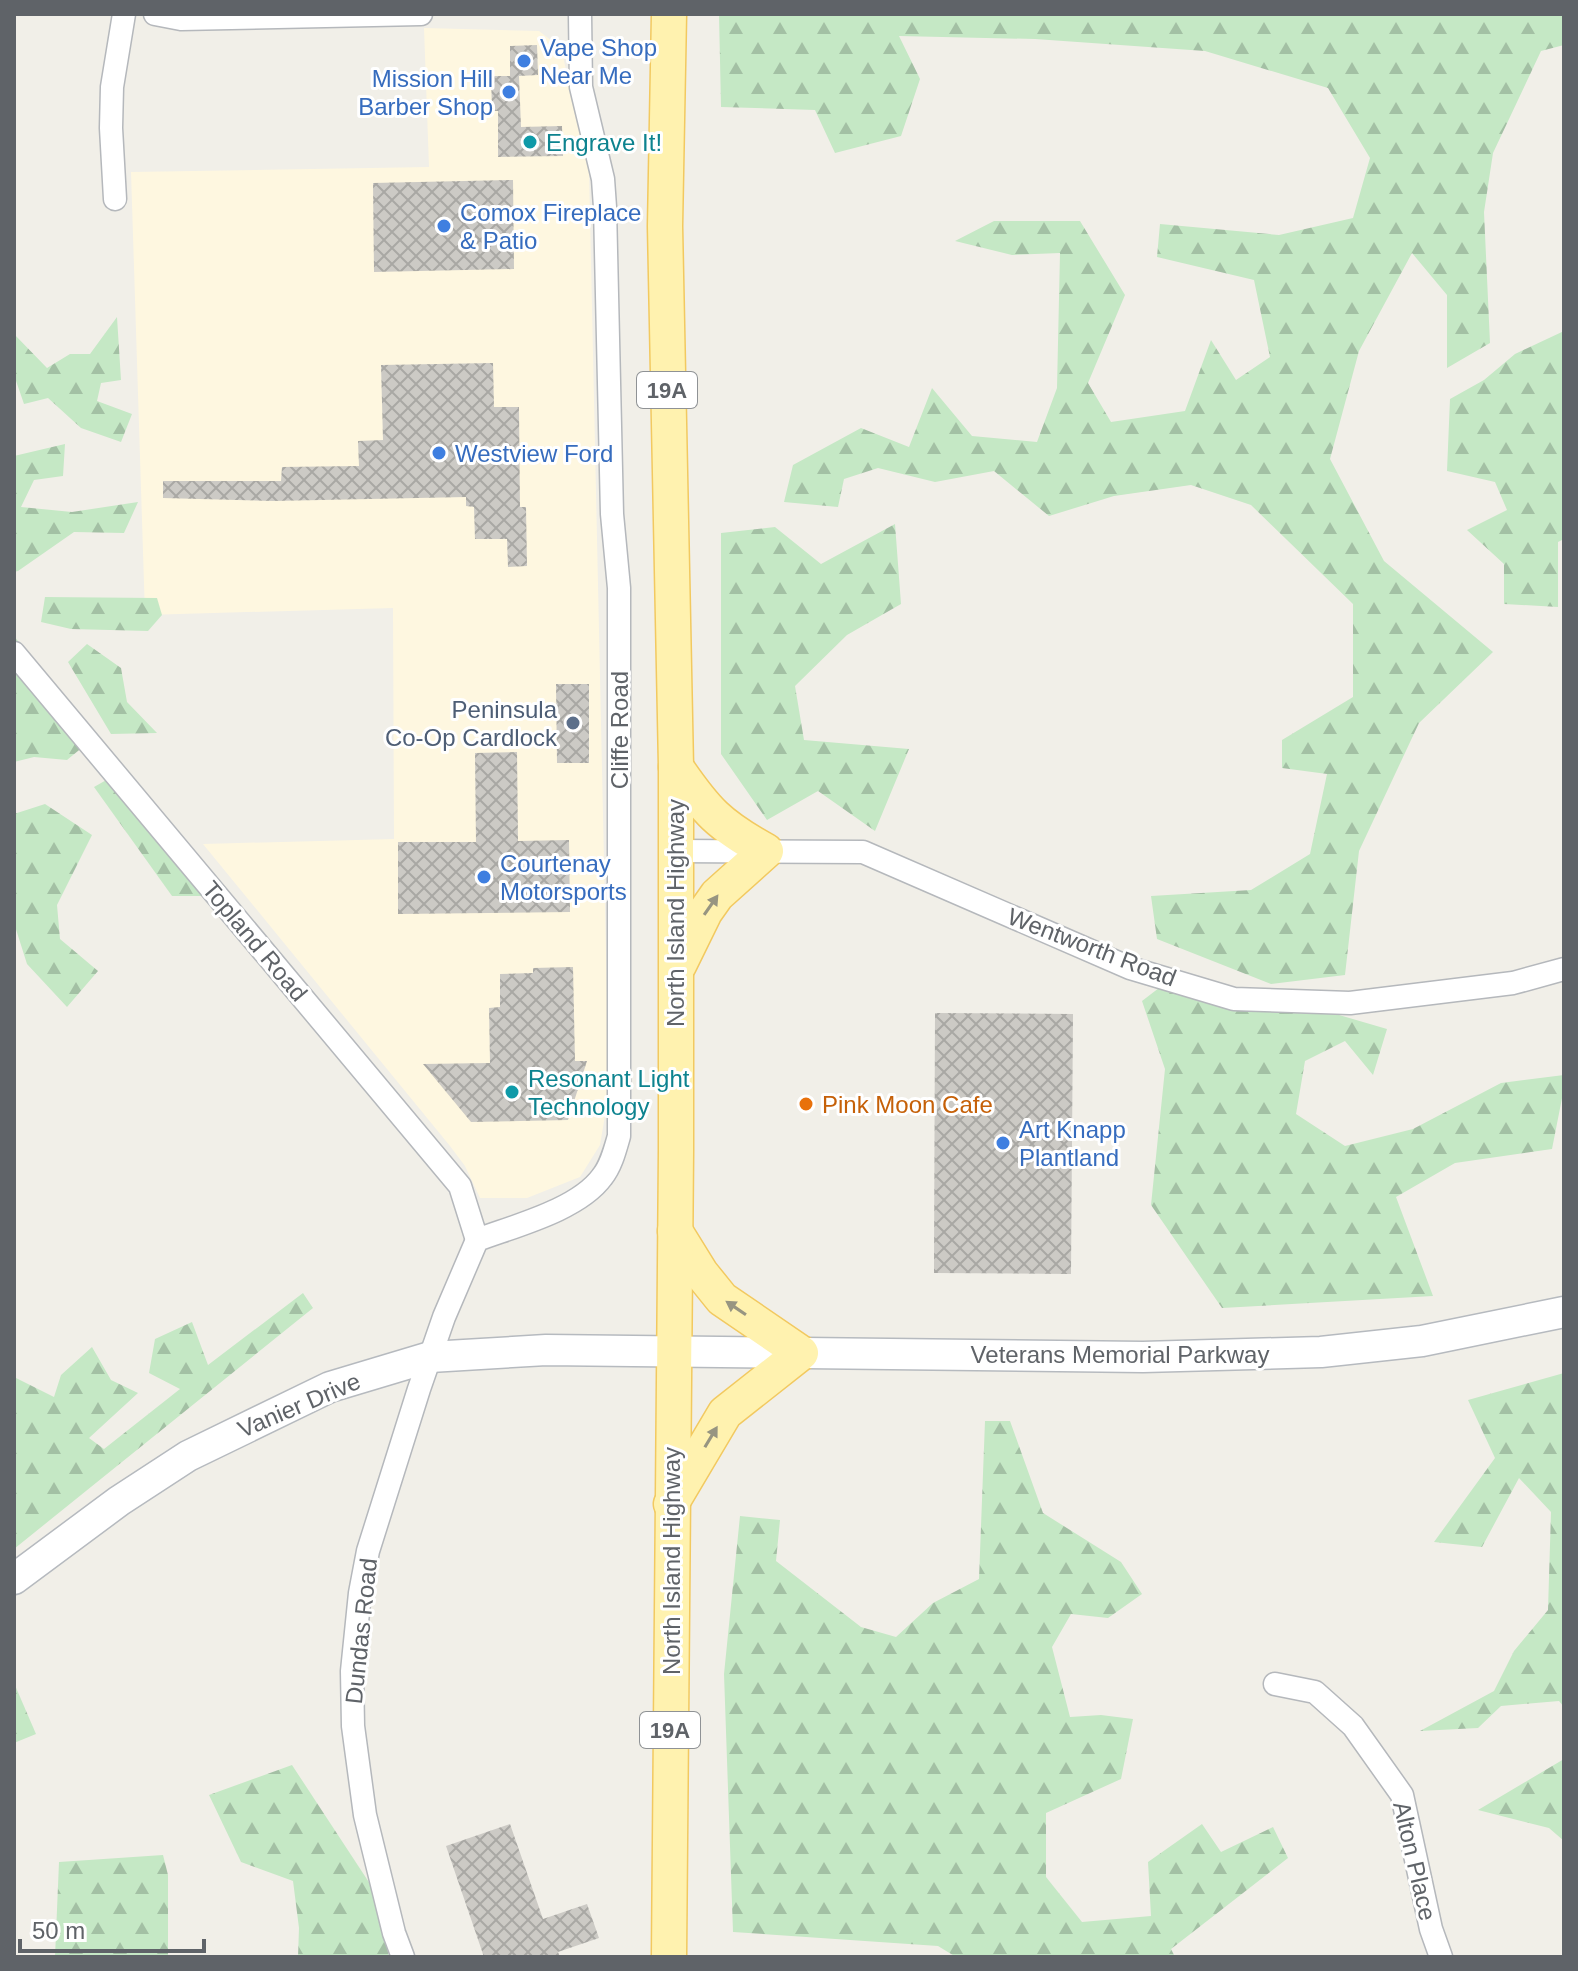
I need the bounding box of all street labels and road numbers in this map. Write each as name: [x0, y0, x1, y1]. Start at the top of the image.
road number: 19A: [637, 372, 697, 408]
street label: Cliffe Road: [606, 671, 633, 789]
street label: North Island Highway: [662, 799, 689, 1027]
street label: Topland Road: [197, 876, 313, 1006]
street label: Wentworth Road: [1004, 902, 1180, 992]
street label: Veterans Memorial Parkway: [971, 1341, 1269, 1368]
street label: Vanier Drive: [234, 1367, 364, 1443]
street label: North Island Highway: [658, 1447, 685, 1675]
street label: Dundas Road: [340, 1557, 382, 1705]
road number: 19A: [640, 1712, 700, 1748]
street label: Alton Place: [1388, 1799, 1442, 1923]

